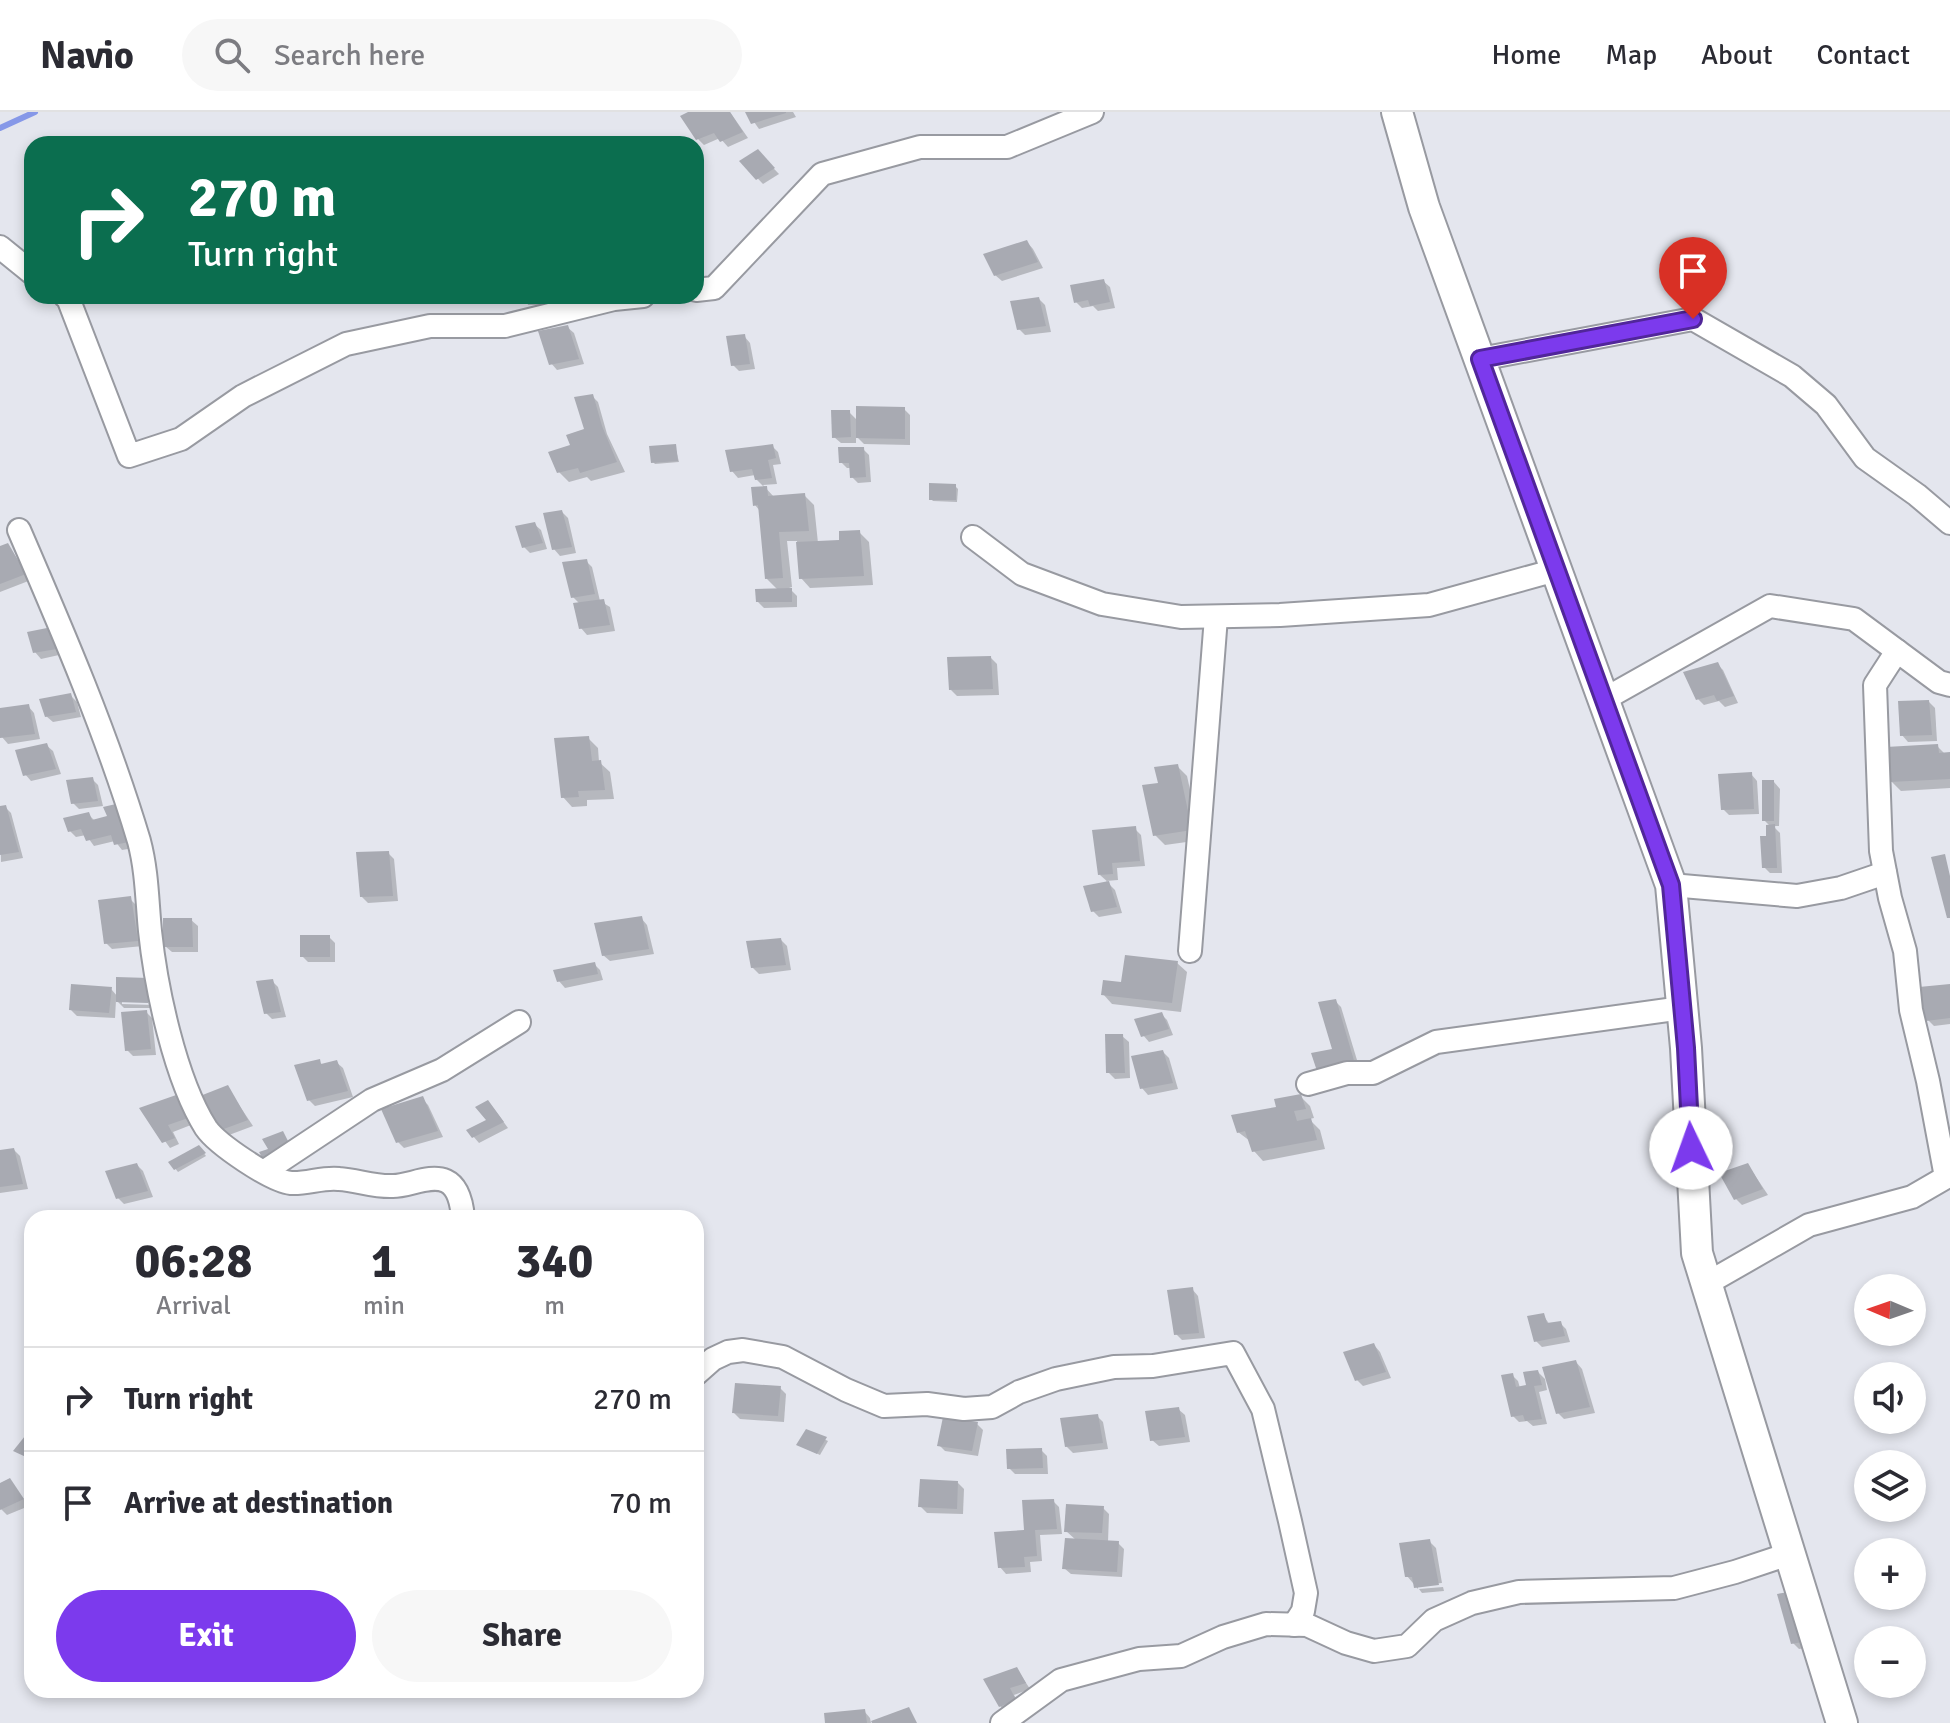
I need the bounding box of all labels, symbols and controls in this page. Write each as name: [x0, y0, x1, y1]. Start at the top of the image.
search box: [182, 19, 742, 91]
text: Navio: [40, 32, 134, 79]
icon: search: [210, 33, 254, 77]
text: Search here: [274, 37, 425, 74]
text: Home: [1492, 38, 1561, 72]
text: Map: [1605, 38, 1657, 72]
text: About: [1701, 38, 1773, 72]
text: Contact: [1817, 38, 1910, 72]
text: 270 m: [188, 163, 336, 232]
icon: right: [56, 168, 160, 272]
text: Turn right: [188, 232, 338, 277]
pin: [1659, 237, 1727, 319]
icon: arrive: [1671, 249, 1715, 293]
position arrow: [1649, 1106, 1733, 1190]
text: 06:28: [135, 1232, 252, 1291]
text: 1: [371, 1232, 397, 1291]
text: 340: [516, 1232, 593, 1291]
north arrow: [1854, 1274, 1926, 1346]
map controls: [1854, 1274, 1926, 1698]
text: Arrival: [156, 1290, 231, 1322]
text: min: [363, 1290, 405, 1322]
text: m: [544, 1290, 565, 1322]
button: sound: [1854, 1362, 1926, 1434]
icon: right: [56, 1377, 100, 1421]
text: Turn right: [124, 1381, 253, 1418]
text: 270 m: [593, 1381, 672, 1418]
button: layers: [1854, 1450, 1926, 1522]
icon: arrive: [56, 1481, 100, 1525]
text: Arrive at destination: [124, 1485, 393, 1522]
text: 70 m: [609, 1485, 672, 1522]
button: +: [1854, 1538, 1926, 1610]
button: Exit: [56, 1590, 356, 1682]
button: Share: [372, 1590, 672, 1682]
button: −: [1854, 1626, 1926, 1698]

